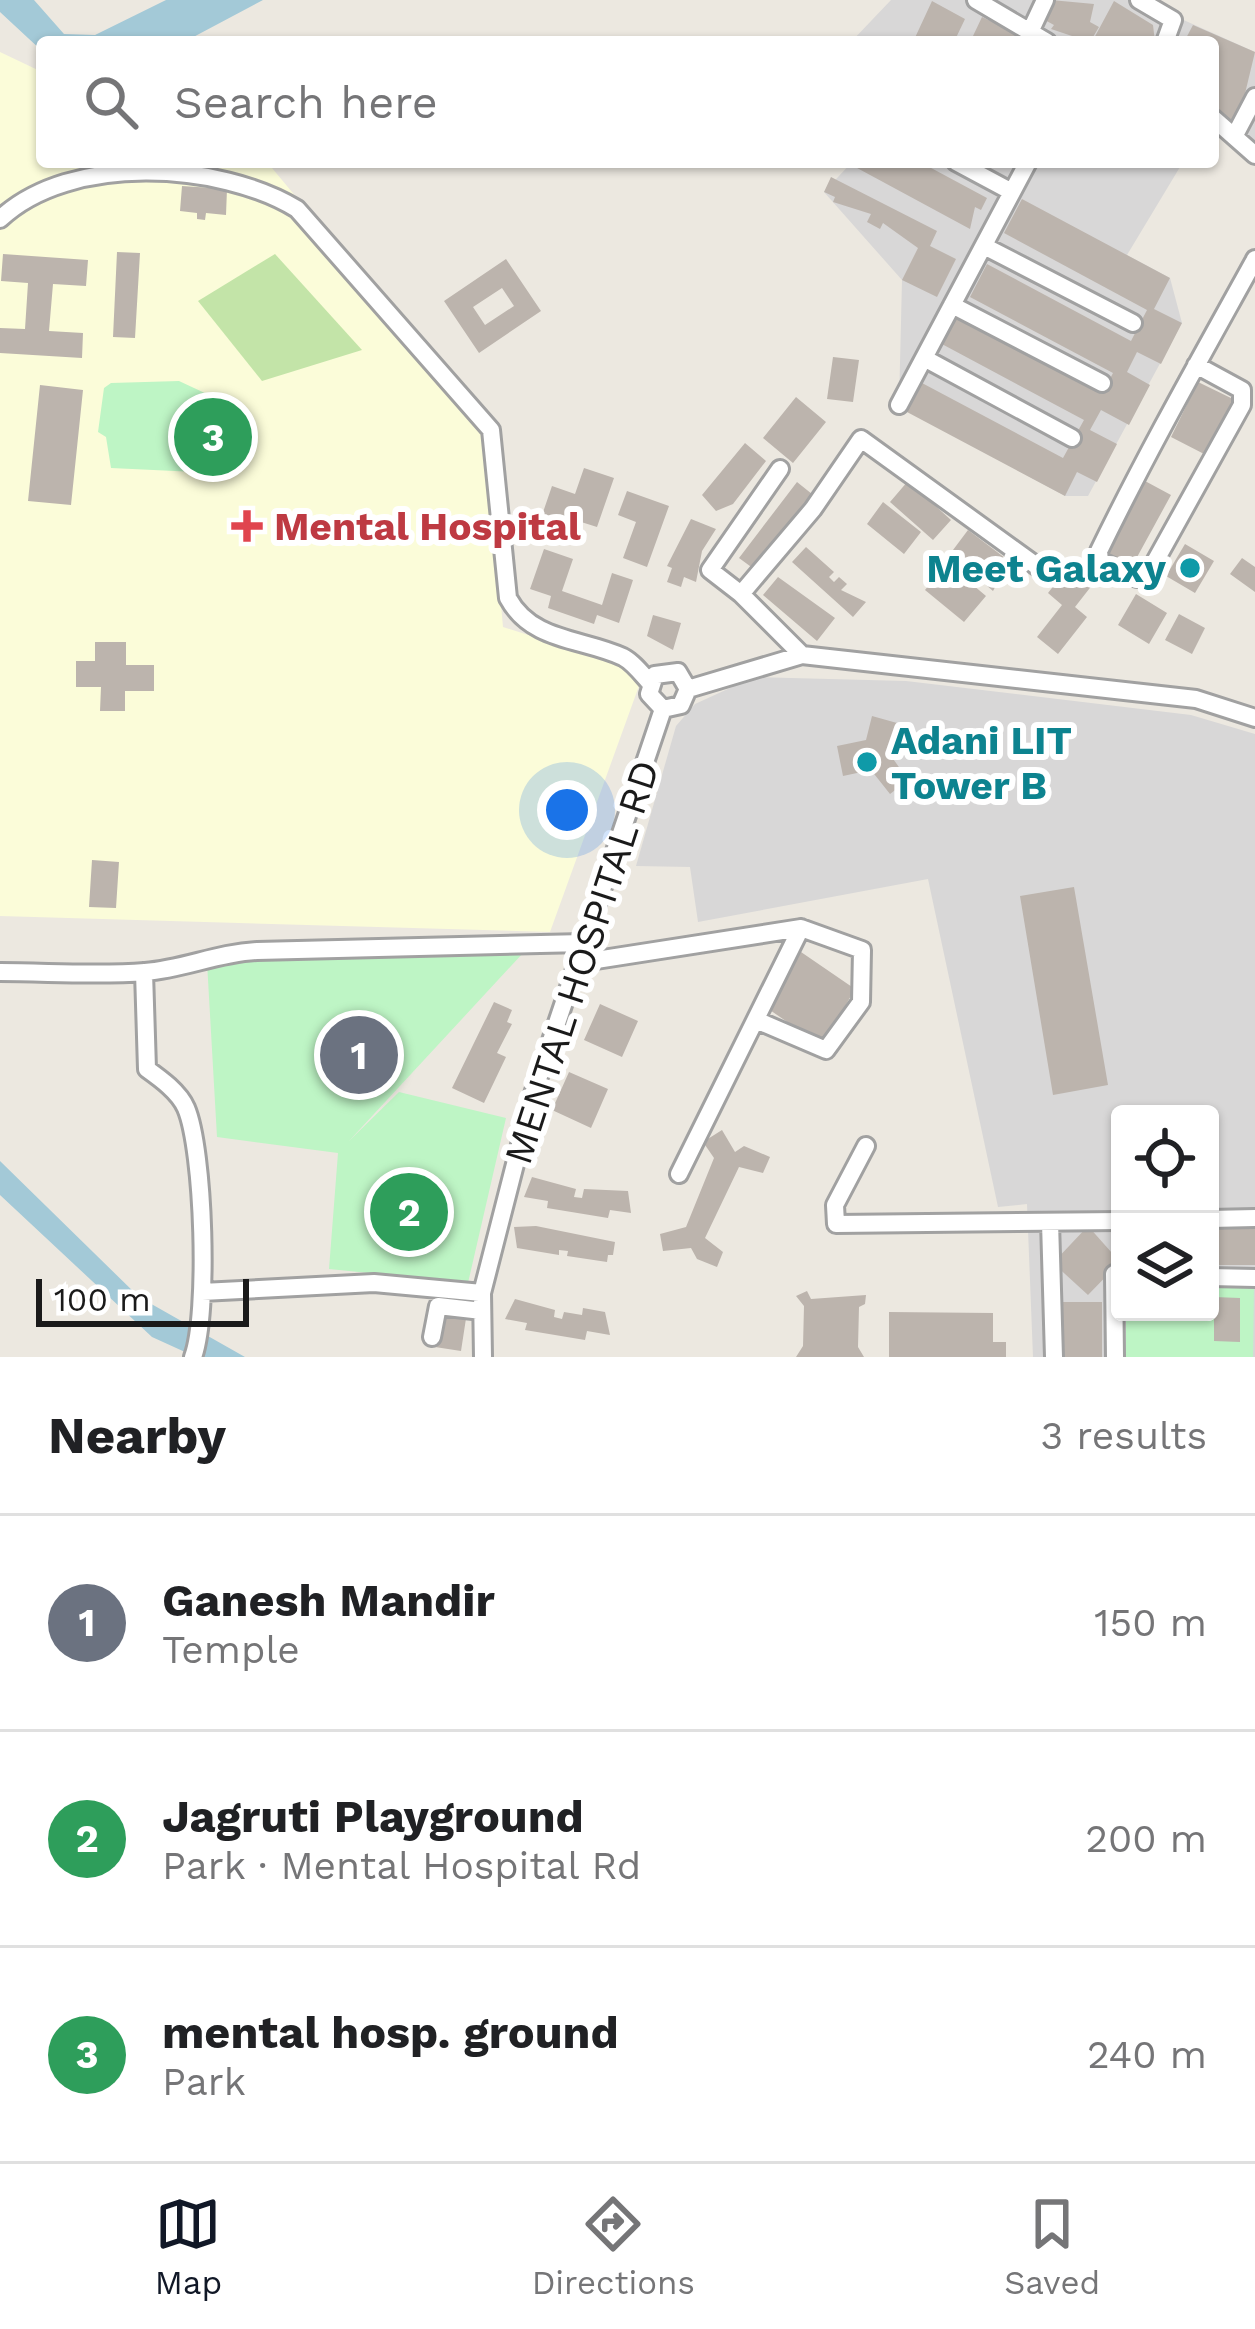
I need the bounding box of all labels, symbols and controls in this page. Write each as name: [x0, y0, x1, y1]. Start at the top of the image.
search box: [36, 36, 1219, 168]
icon: search: [78, 69, 144, 135]
text: Search here: [174, 76, 438, 129]
pin: 3: [174, 392, 252, 482]
place label: Mental Hospital: [274, 504, 581, 549]
marker: Mental Hospital: [231, 510, 263, 542]
place label: Meet Galaxy: [926, 546, 1166, 591]
marker: Meet Galaxy: [1177, 555, 1203, 581]
place label: Adani LIT Tower B: [891, 718, 1072, 808]
marker: Adani LIT Tower B: [854, 749, 880, 775]
street label: MENTAL HOSPITAL RD: [495, 755, 668, 1170]
your location: [537, 780, 597, 840]
pin: 1: [320, 1010, 398, 1100]
map controls: [1111, 1105, 1219, 1321]
button: locate: [1111, 1105, 1219, 1213]
pin: 2: [370, 1167, 448, 1257]
button: layers: [1111, 1213, 1219, 1321]
scale bar: [36, 1273, 249, 1326]
text: 100 m: [54, 1280, 151, 1319]
text: Nearby: [48, 1406, 226, 1465]
text: 3 results: [1041, 1413, 1207, 1458]
text: Ganesh Mandir: [162, 1574, 495, 1627]
text: 1: [79, 1600, 95, 1645]
text: 150 m: [1094, 1600, 1207, 1645]
text: Temple: [162, 1627, 300, 1672]
text: Jagruti Playground: [162, 1790, 584, 1843]
text: 2: [75, 1816, 99, 1861]
text: 200 m: [1085, 1816, 1207, 1861]
text: Park · Mental Hospital Rd: [162, 1843, 641, 1888]
text: mental hosp. ground: [162, 2006, 619, 2059]
text: 3: [75, 2032, 99, 2077]
text: 240 m: [1087, 2032, 1207, 2077]
text: Park: [162, 2059, 246, 2104]
tab: Map: [155, 2191, 222, 2302]
tab: Directions: [532, 2191, 695, 2302]
tab: Saved: [1004, 2191, 1100, 2302]

